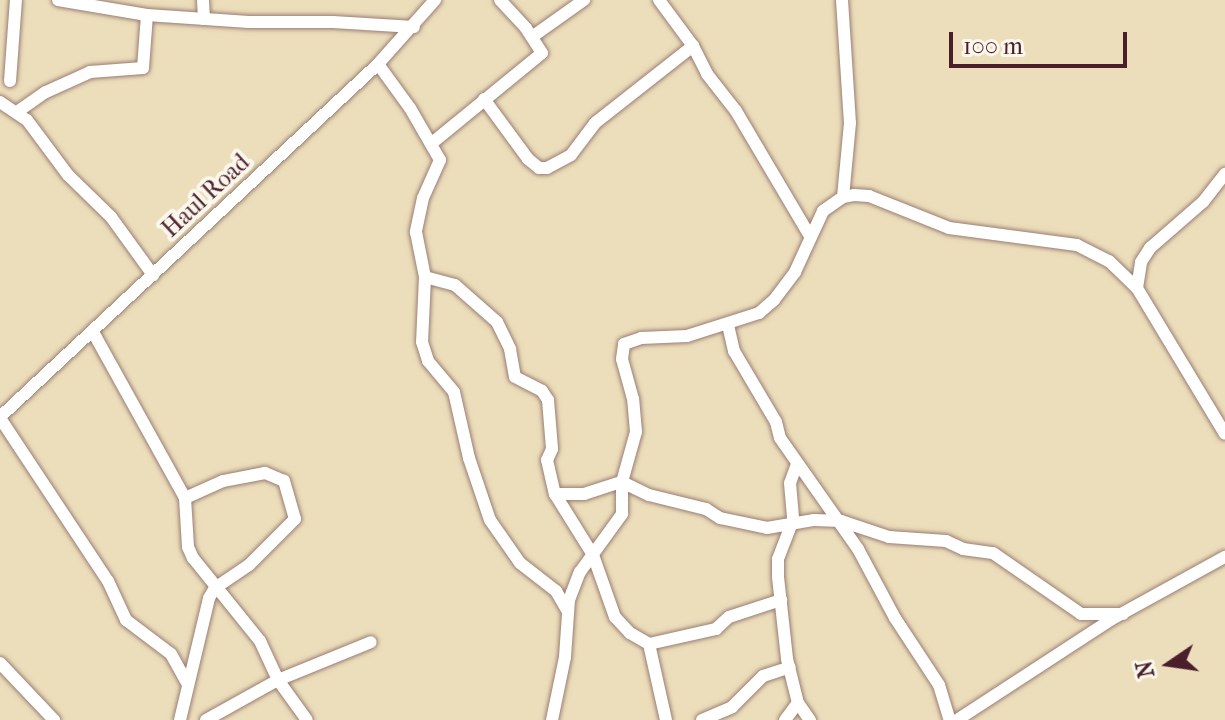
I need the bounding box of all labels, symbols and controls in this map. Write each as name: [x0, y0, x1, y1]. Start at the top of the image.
scale bar: [953, 16, 1131, 66]
text: 100 m: [963, 32, 1023, 60]
street label: Haul Road: [156, 148, 256, 244]
north arrow: [1129, 624, 1209, 704]
text: N: [1131, 658, 1160, 680]

